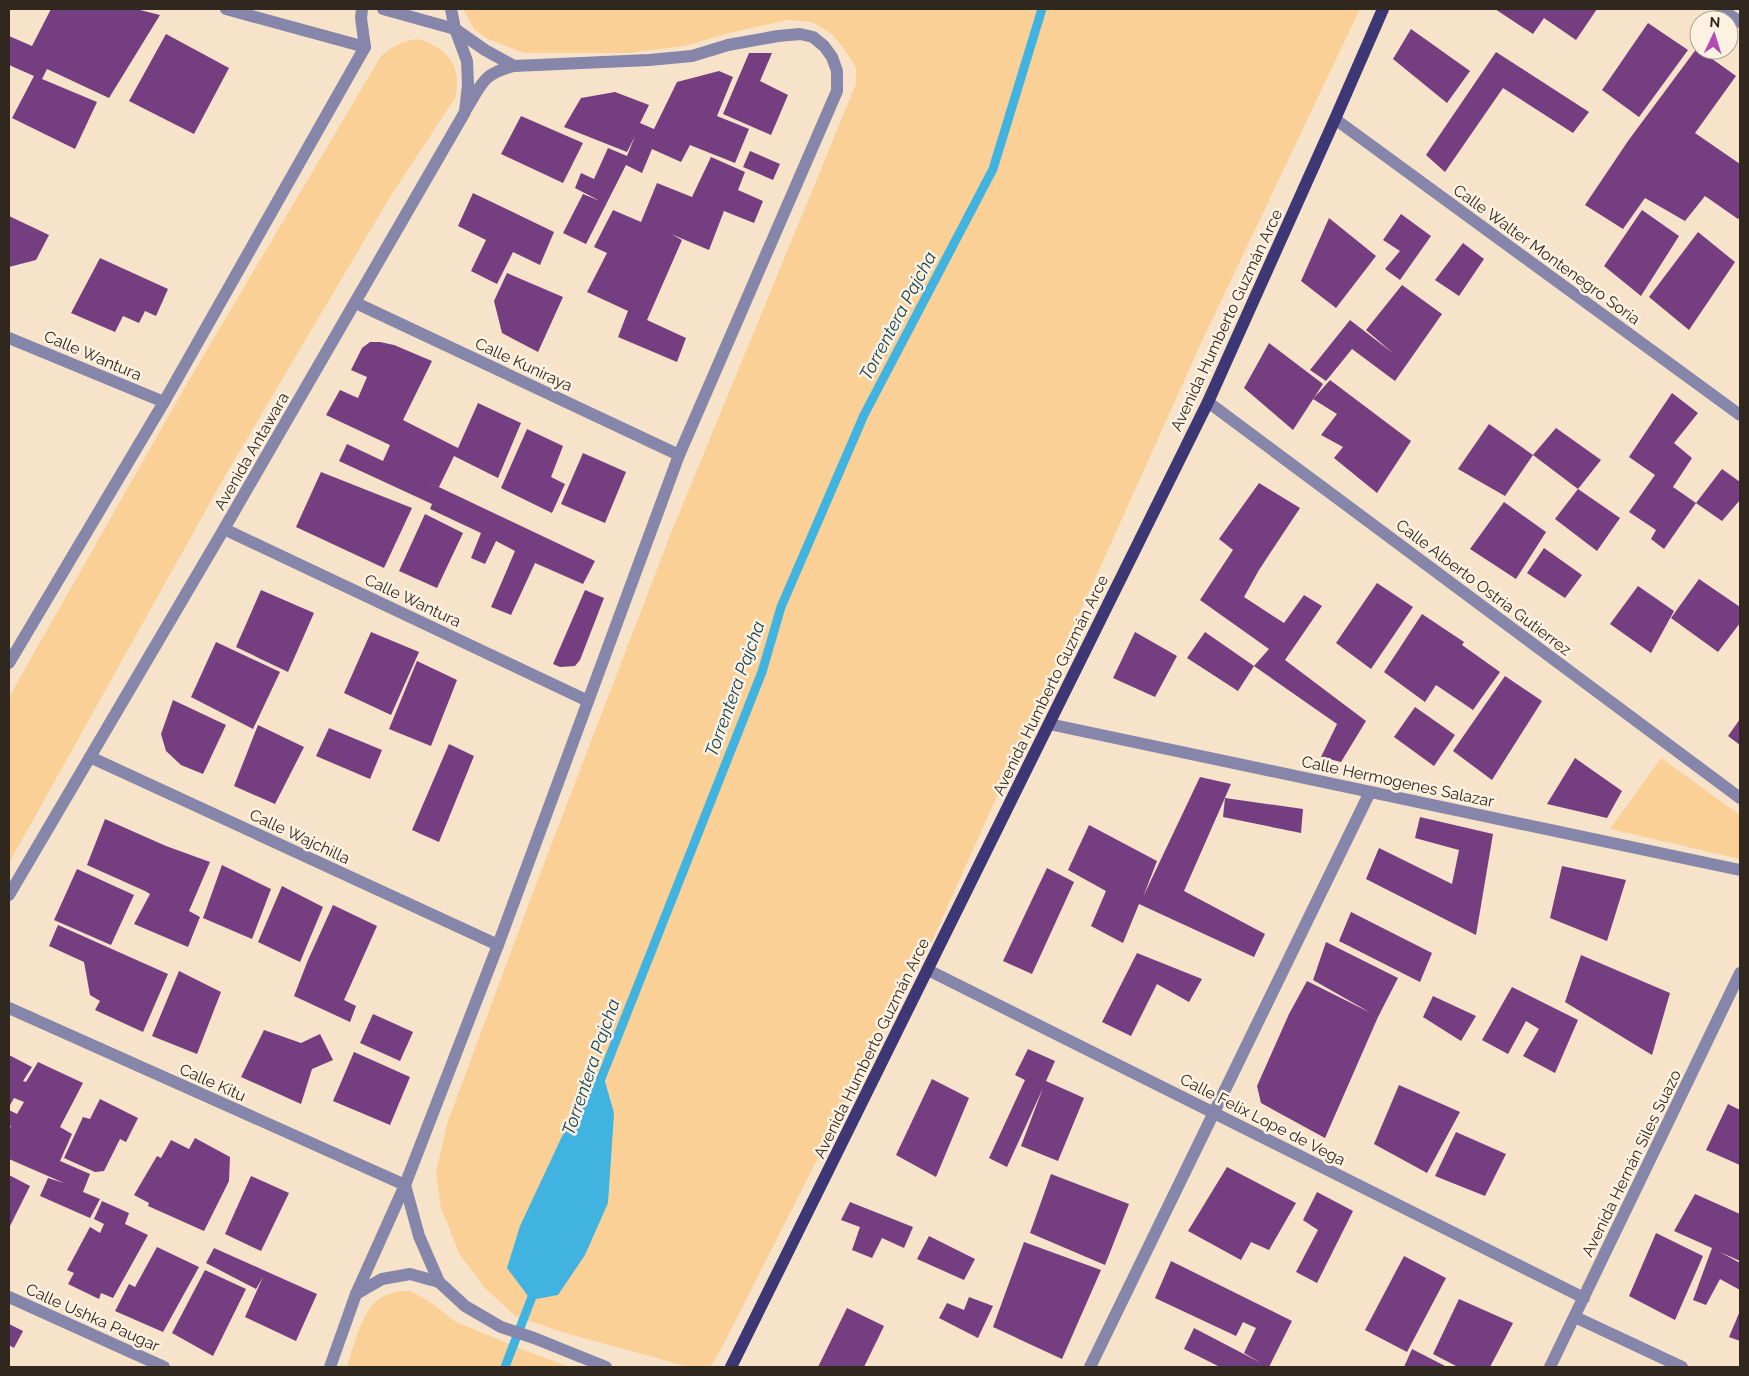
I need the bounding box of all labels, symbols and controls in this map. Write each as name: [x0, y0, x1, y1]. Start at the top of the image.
north arrow: [1689, 10, 1739, 60]
text: N: [1709, 14, 1721, 30]
street label: Calle Walter Montenegro Soria: [1450, 180, 1644, 329]
street label: Avenida Humberto Guzmán Arce: [1167, 206, 1286, 434]
water label: Torrentera Pajcha: [855, 248, 940, 384]
street label: Calle Wantura: [41, 326, 145, 385]
street label: Calle Kuniraya: [472, 334, 576, 395]
street label: Avenida Antawara: [210, 389, 293, 513]
street label: Calle Alberto Ostria Gutierrez: [1392, 515, 1575, 660]
street label: Calle Wantura: [361, 570, 464, 631]
street label: Avenida Humberto Guzmán Arce: [989, 572, 1112, 798]
water label: Torrentera Pajcha: [700, 618, 769, 759]
street label: Calle Hermogenes Salazar: [1300, 752, 1496, 811]
street label: Calle Wajchilla: [247, 805, 353, 868]
street label: Avenida Humberto Guzmán Arce: [810, 935, 933, 1161]
water label: Torrentera Pajcha: [557, 996, 624, 1138]
street label: Calle Kitu: [177, 1059, 249, 1105]
street label: Avenida Hernán Siles Suazo: [1578, 1067, 1685, 1260]
street label: Calle Felix Lope de Vega: [1177, 1069, 1349, 1169]
street label: Calle Ushka Paugar: [23, 1279, 163, 1356]

